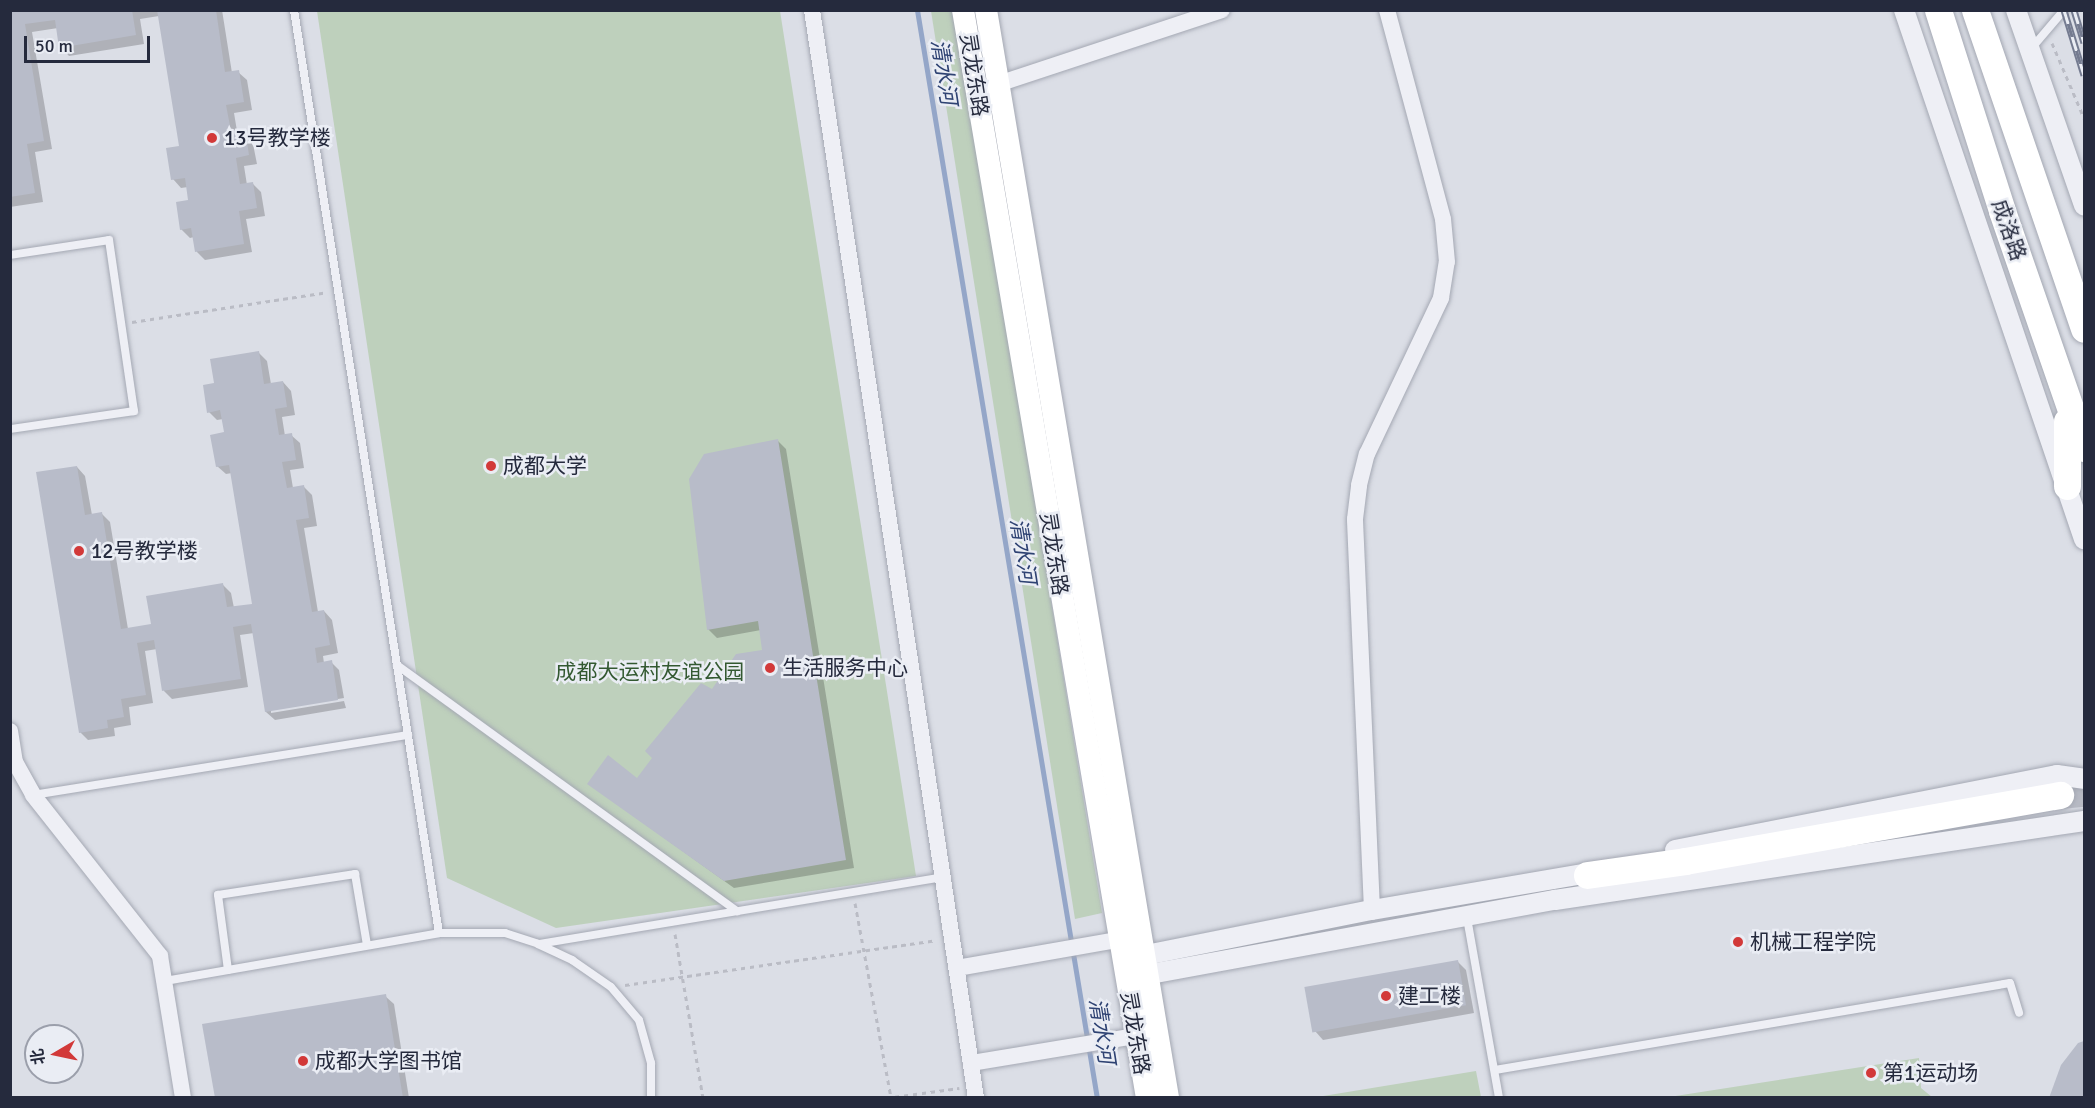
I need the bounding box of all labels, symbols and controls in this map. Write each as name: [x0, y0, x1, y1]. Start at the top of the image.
scale bar: [27, 24, 153, 62]
street label: 灵龙东路: [955, 32, 993, 118]
text: 50 m: [35, 35, 73, 57]
water label: 清水河: [926, 37, 962, 107]
place label: 13号教学楼: [224, 125, 331, 151]
marker: 13号教学楼: [205, 131, 219, 145]
street label: 成洛路: [1987, 196, 2031, 264]
place label: 成都大学: [503, 453, 587, 479]
marker: 成都大学: [484, 459, 498, 473]
street label: 灵龙东路: [1035, 511, 1073, 597]
water label: 清水河: [1005, 516, 1041, 586]
place label: 12号教学楼: [91, 538, 198, 564]
marker: 12号教学楼: [72, 544, 86, 558]
place label: 生活服务中心: [782, 655, 908, 681]
park label: 成都大运村友谊公园: [556, 659, 744, 685]
marker: 生活服务中心: [763, 661, 777, 675]
place label: 机械工程学院: [1750, 929, 1876, 955]
marker: 机械工程学院: [1731, 935, 1745, 949]
place label: 建工楼: [1398, 983, 1461, 1009]
street label: 灵龙东路: [1115, 989, 1155, 1077]
marker: 建工楼: [1379, 989, 1393, 1003]
water label: 清水河: [1084, 996, 1120, 1066]
north arrow: [24, 1024, 84, 1084]
text: 北: [27, 1047, 49, 1066]
place label: 成都大学图书馆: [315, 1048, 462, 1074]
marker: 成都大学图书馆: [296, 1054, 310, 1068]
place label: 第1运动场: [1883, 1060, 1978, 1086]
marker: 第1运动场: [1864, 1066, 1878, 1080]

